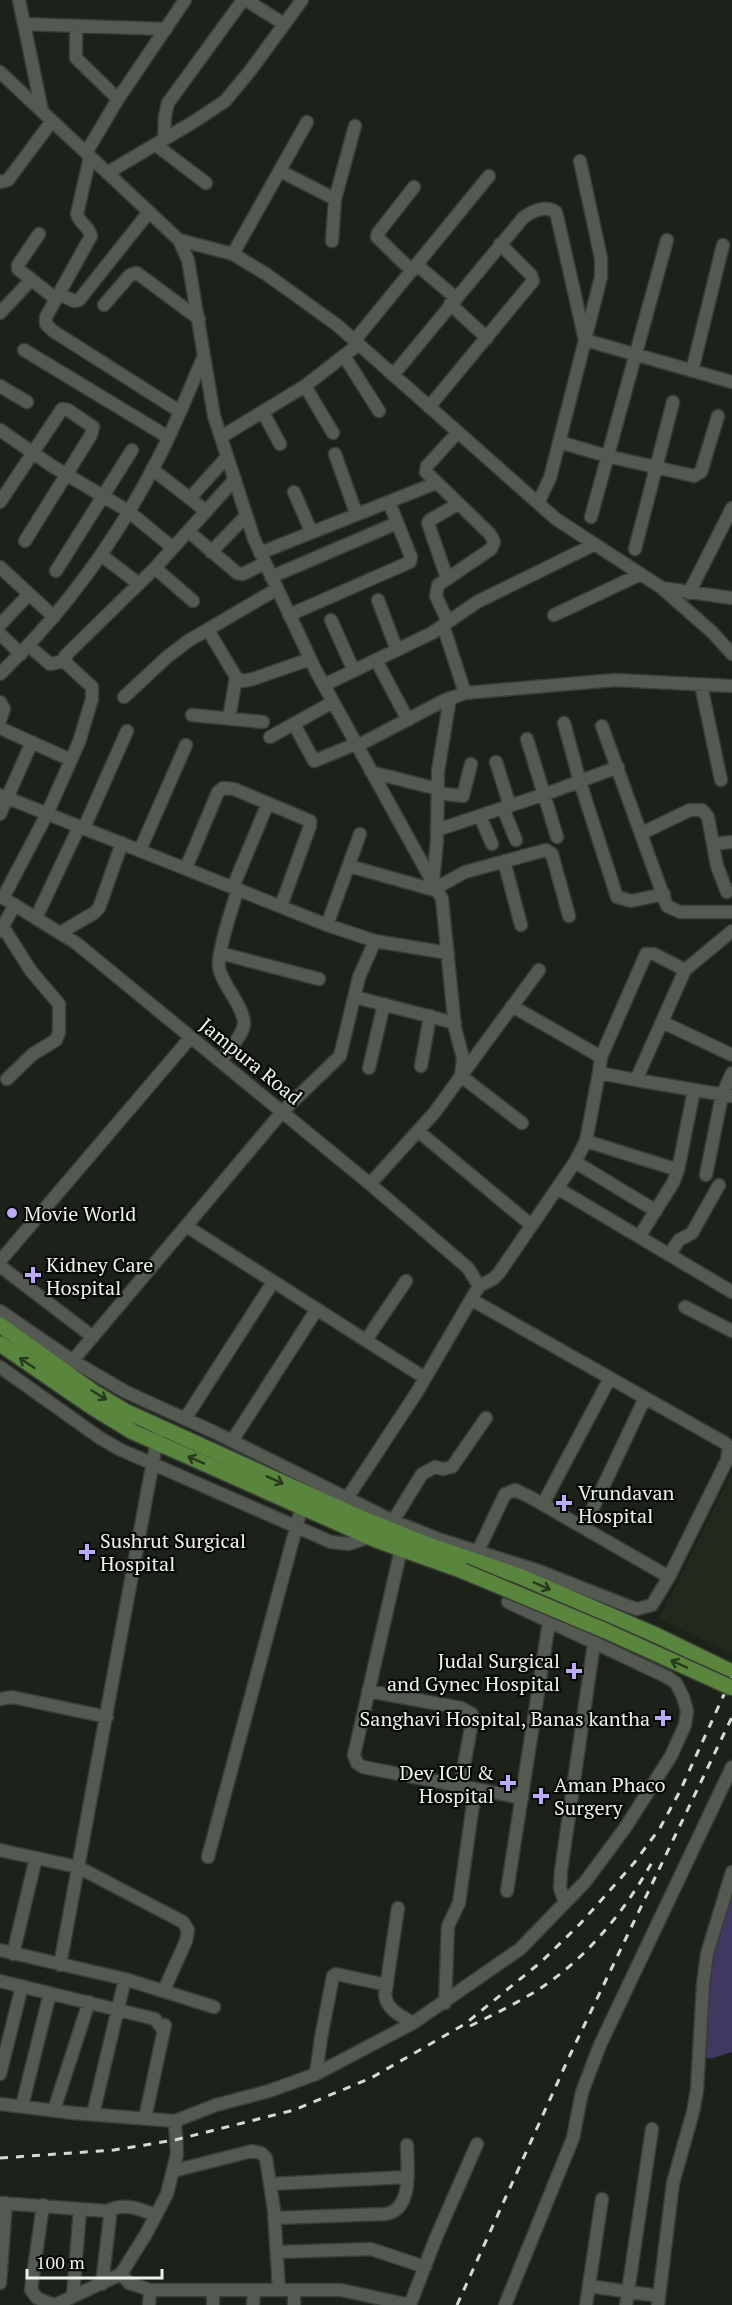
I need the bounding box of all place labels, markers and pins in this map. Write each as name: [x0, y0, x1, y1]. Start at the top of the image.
place label: Movie World: [24, 1200, 136, 1227]
marker: Movie World: [5, 1206, 19, 1220]
place label: Kidney Care Hospital: [46, 1251, 153, 1301]
marker: Kidney Care Hospital: [24, 1266, 42, 1284]
place label: Vrundavan Hospital: [578, 1479, 675, 1529]
marker: Vrundavan Hospital: [555, 1494, 573, 1512]
place label: Sushrut Surgical Hospital: [100, 1527, 246, 1577]
marker: Sushrut Surgical Hospital: [78, 1543, 96, 1561]
place label: Judal Surgical and Gynec Hospital: [387, 1647, 560, 1697]
marker: Judal Surgical and Gynec Hospital: [565, 1662, 583, 1680]
place label: Sanghavi Hospital, Banas kantha: [360, 1705, 650, 1732]
marker: Sanghavi Hospital, Banas kantha: [654, 1709, 672, 1727]
place label: Dev ICU & Hospital: [400, 1759, 494, 1809]
place label: Aman Phaco Surgery: [554, 1771, 666, 1821]
marker: Dev ICU & Hospital: [499, 1774, 517, 1792]
marker: Aman Phaco Surgery: [532, 1787, 550, 1805]

